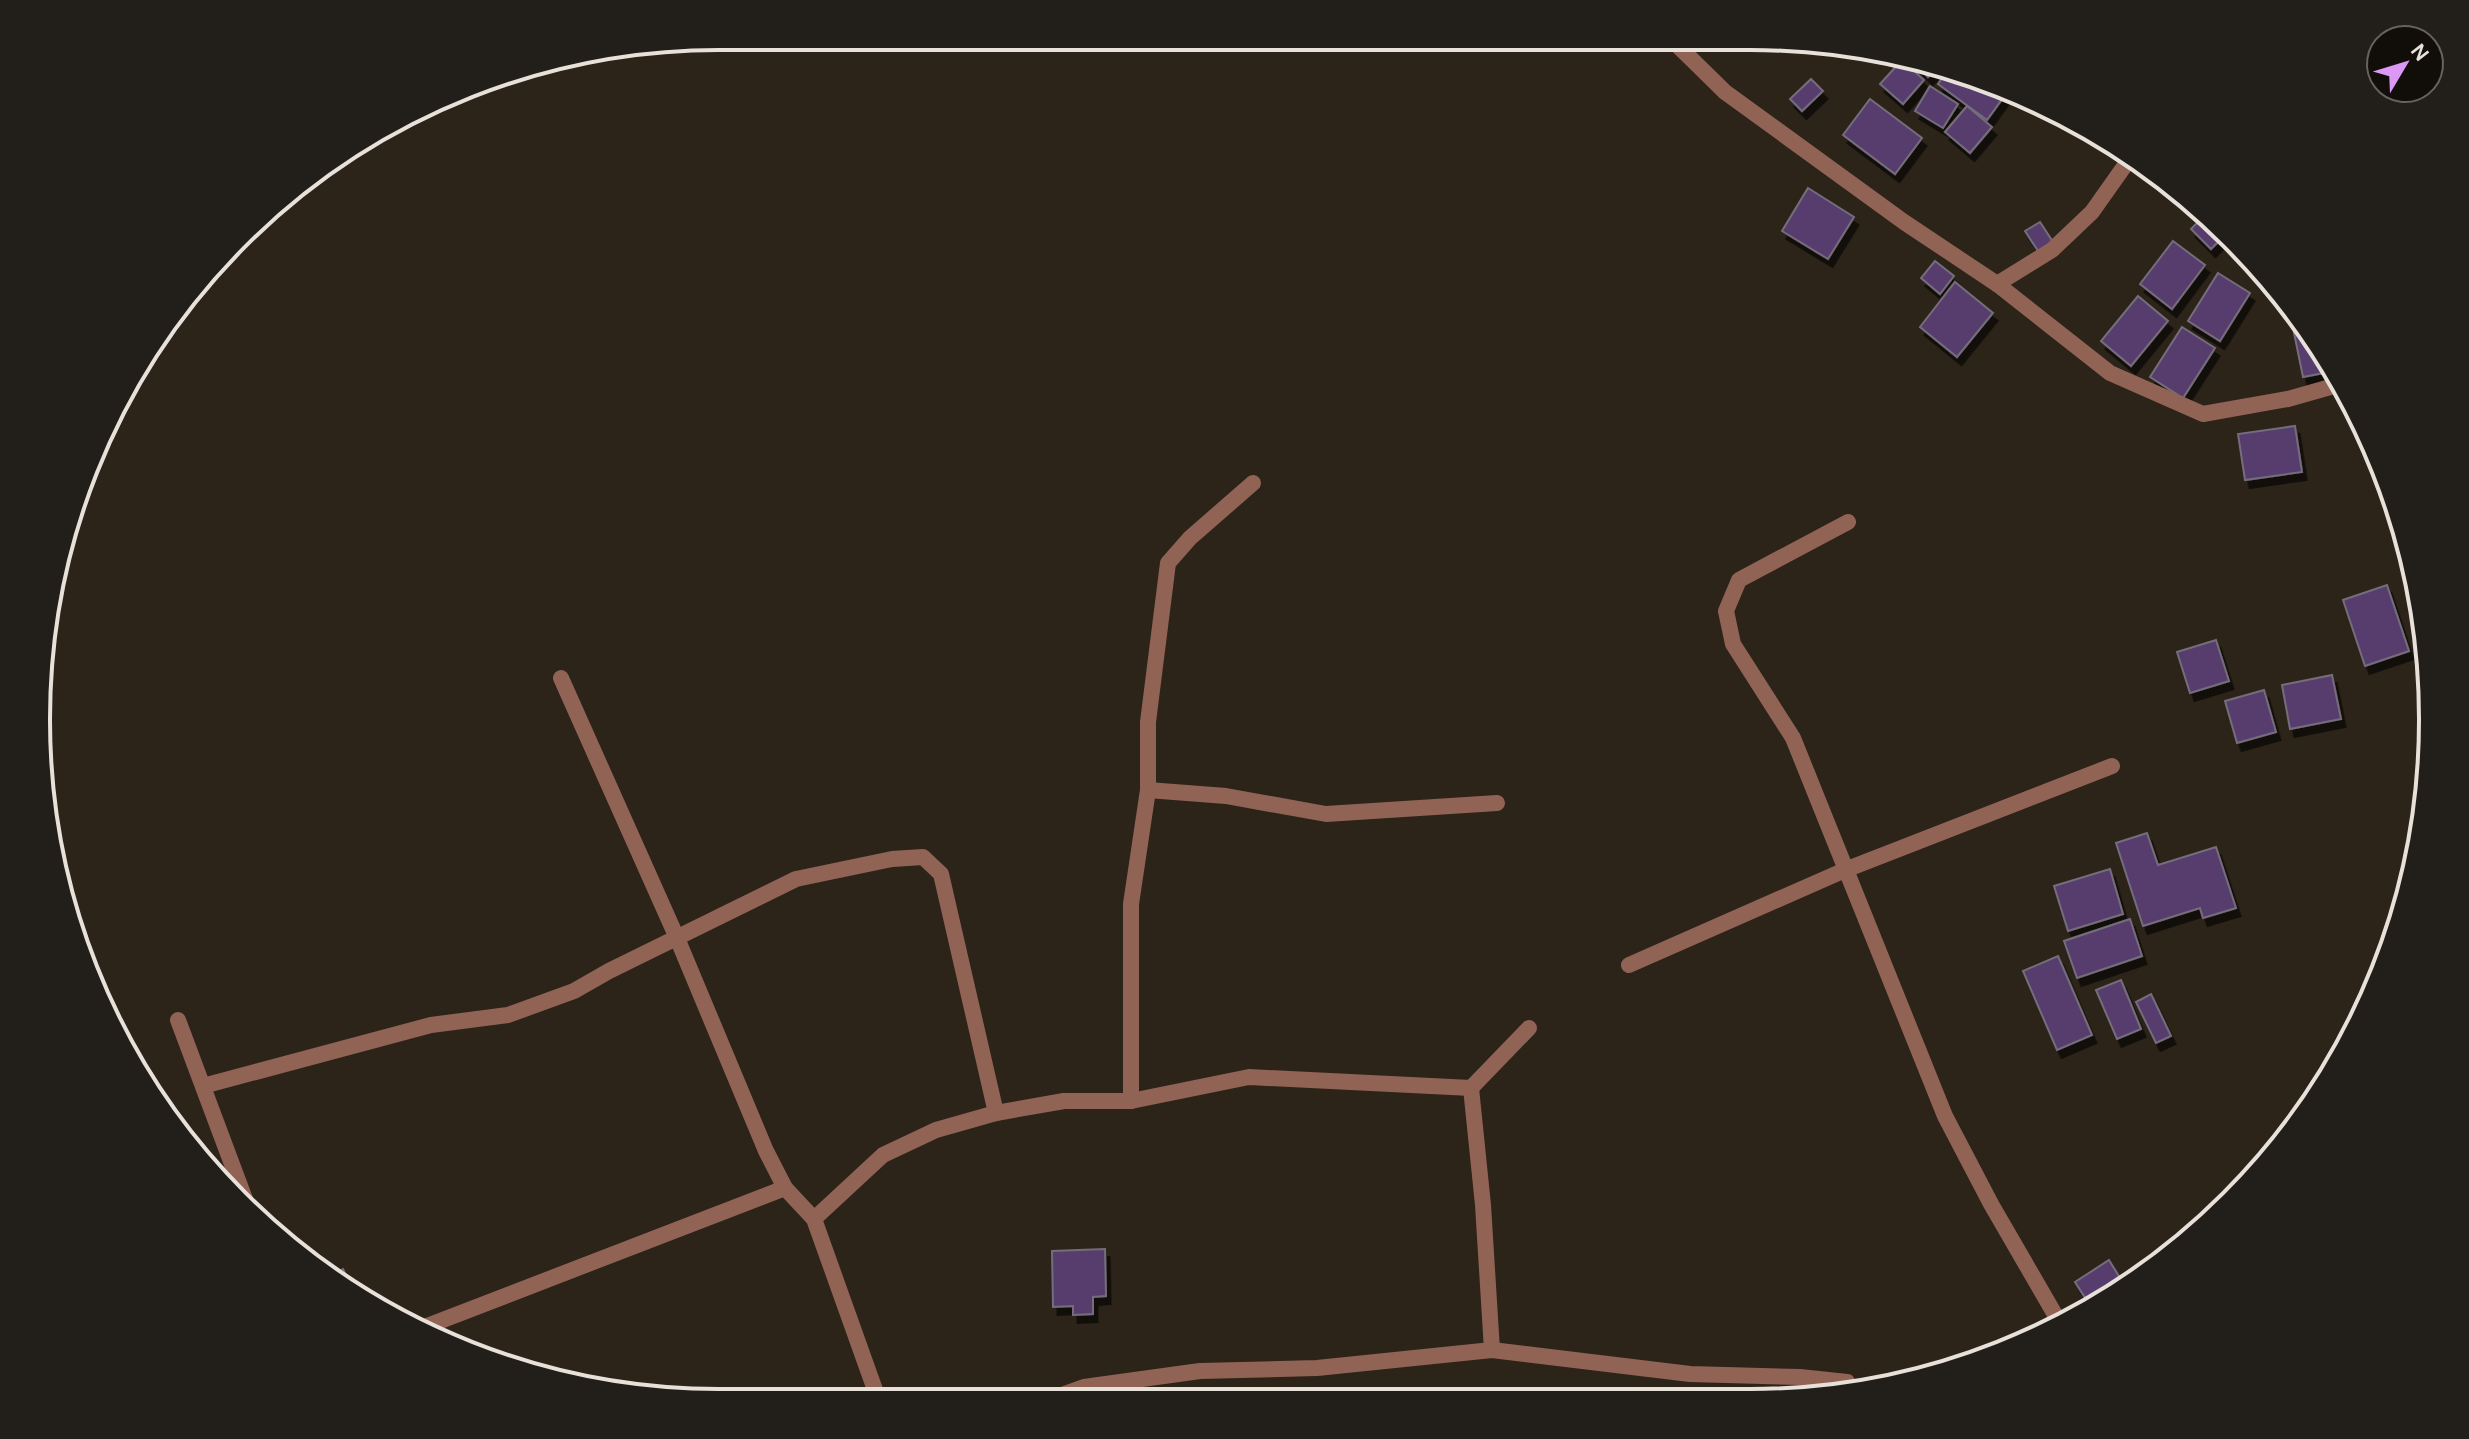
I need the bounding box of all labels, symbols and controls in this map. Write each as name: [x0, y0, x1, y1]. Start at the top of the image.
north arrow: [2365, 24, 2445, 104]
text: N: [2405, 38, 2435, 67]

